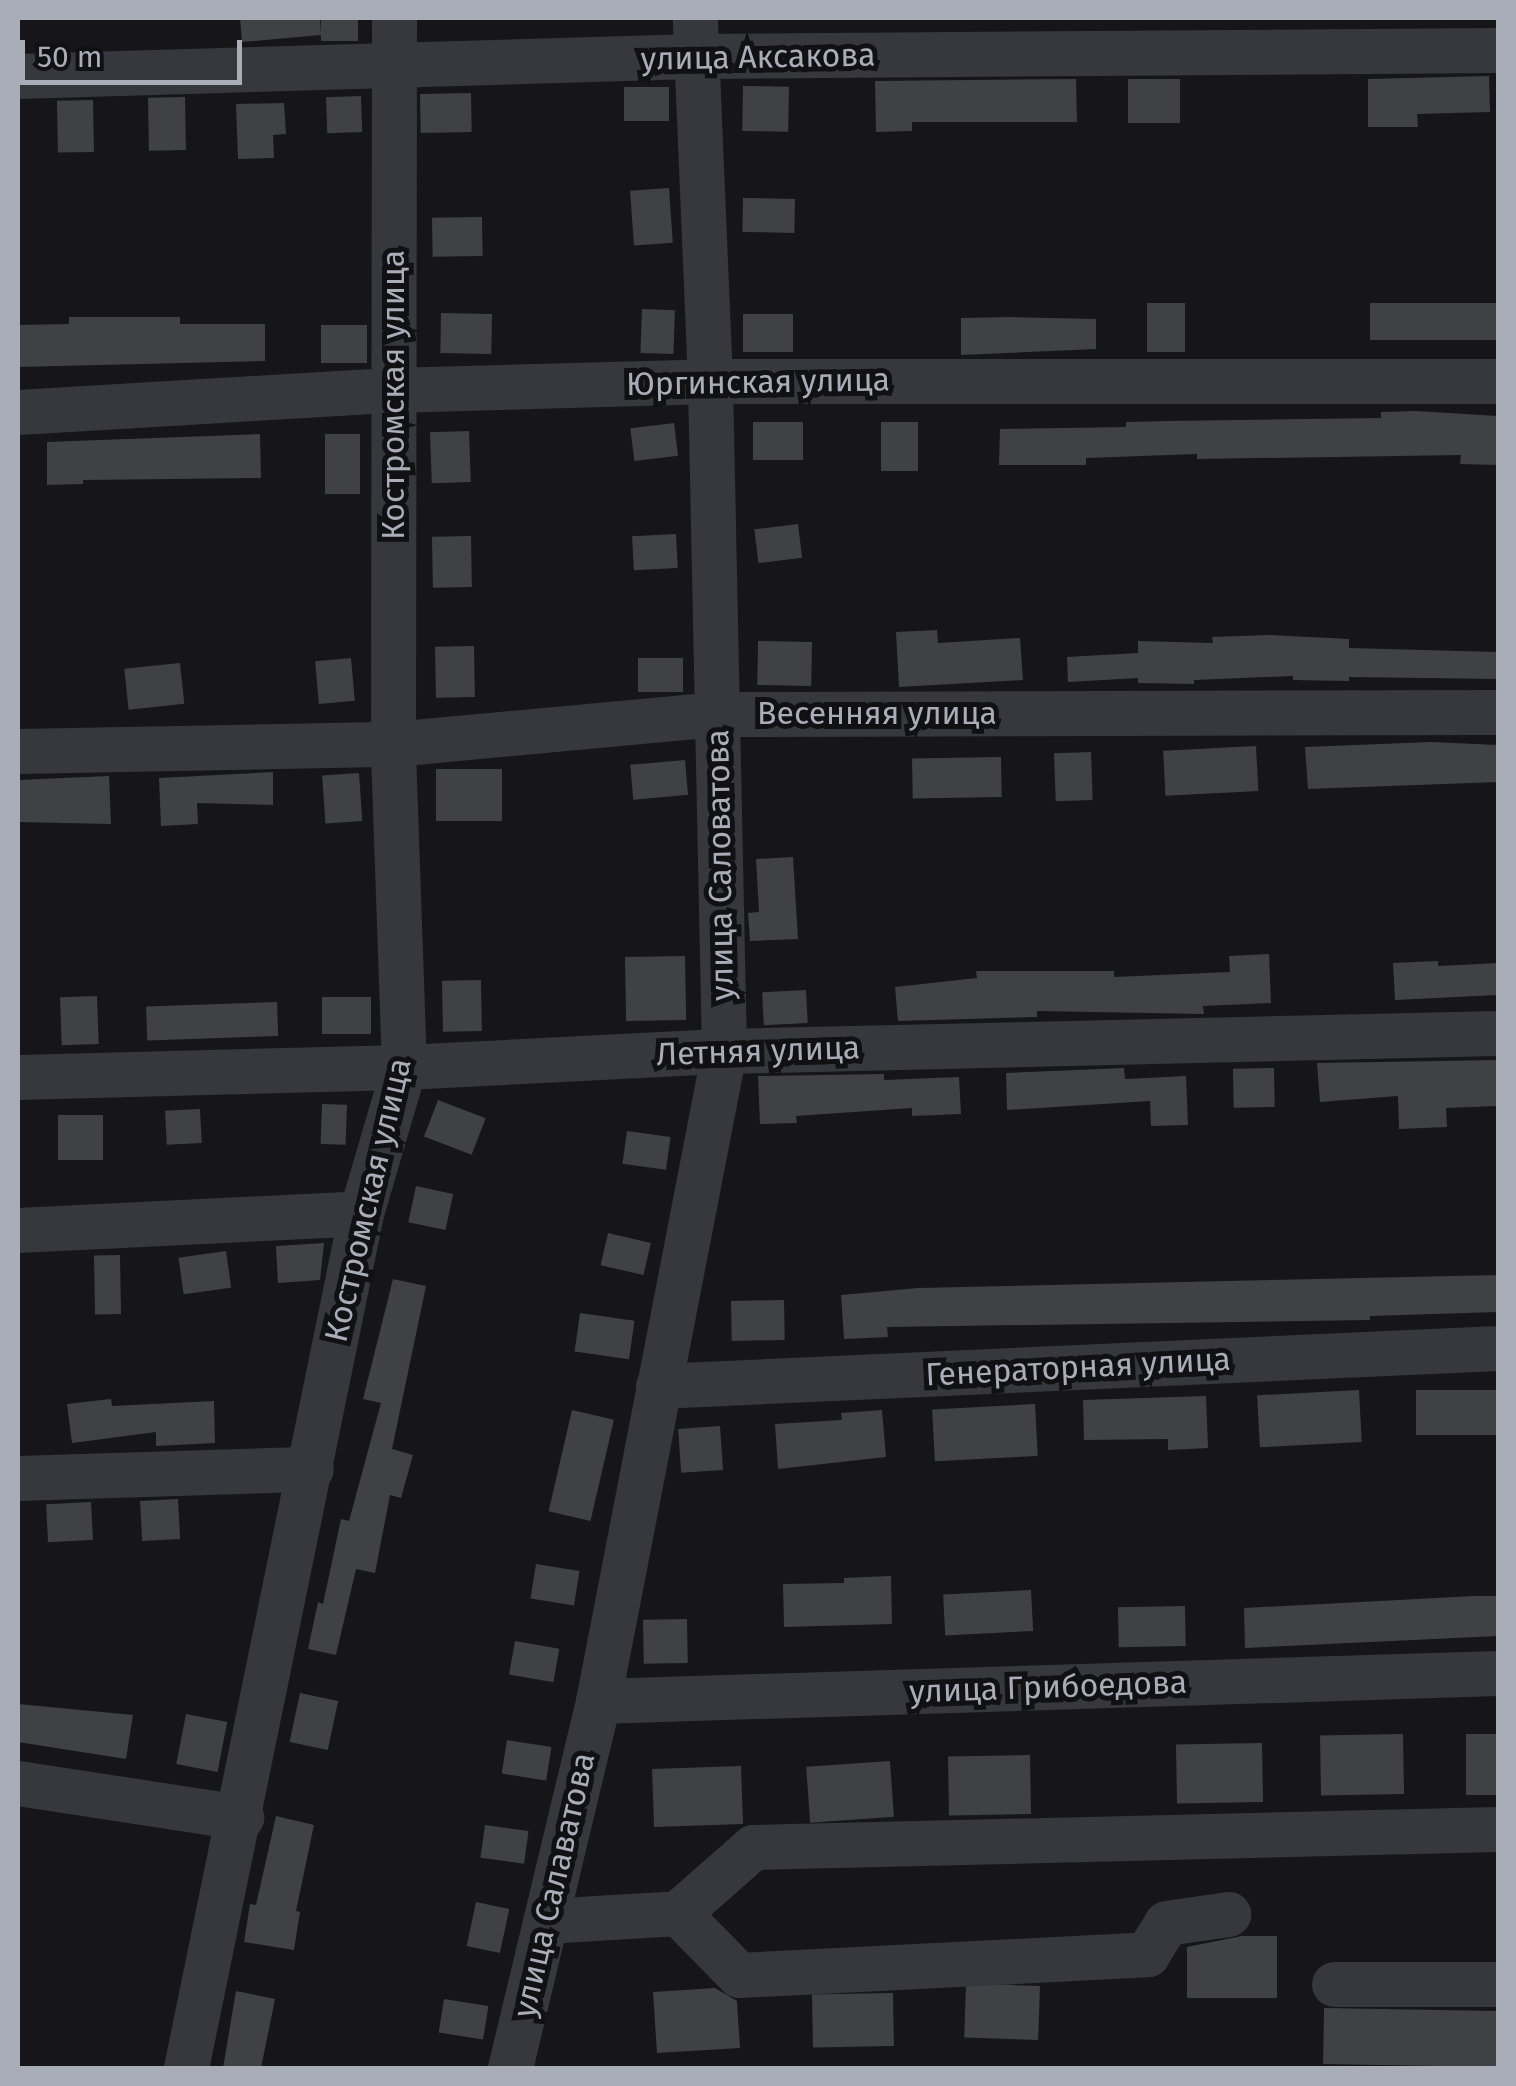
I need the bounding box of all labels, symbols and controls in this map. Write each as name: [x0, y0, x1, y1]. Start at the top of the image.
scale bar: [25, 20, 248, 82]
street label: улица Аксакова: [640, 36, 876, 78]
text: 50 m: [37, 39, 102, 75]
street label: Костромская улица: [374, 250, 412, 540]
street label: Юргинская улица: [626, 361, 890, 403]
street label: Весенняя улица: [757, 694, 997, 732]
street label: улица Саловатова: [698, 729, 742, 1001]
street label: Летняя улица: [655, 1028, 861, 1074]
street label: Костромская улица: [317, 1054, 419, 1346]
street label: Генераторная улица: [925, 1340, 1231, 1394]
street label: улица Грибоедова: [908, 1663, 1188, 1711]
street label: улица Салаватова: [505, 1749, 603, 2021]

